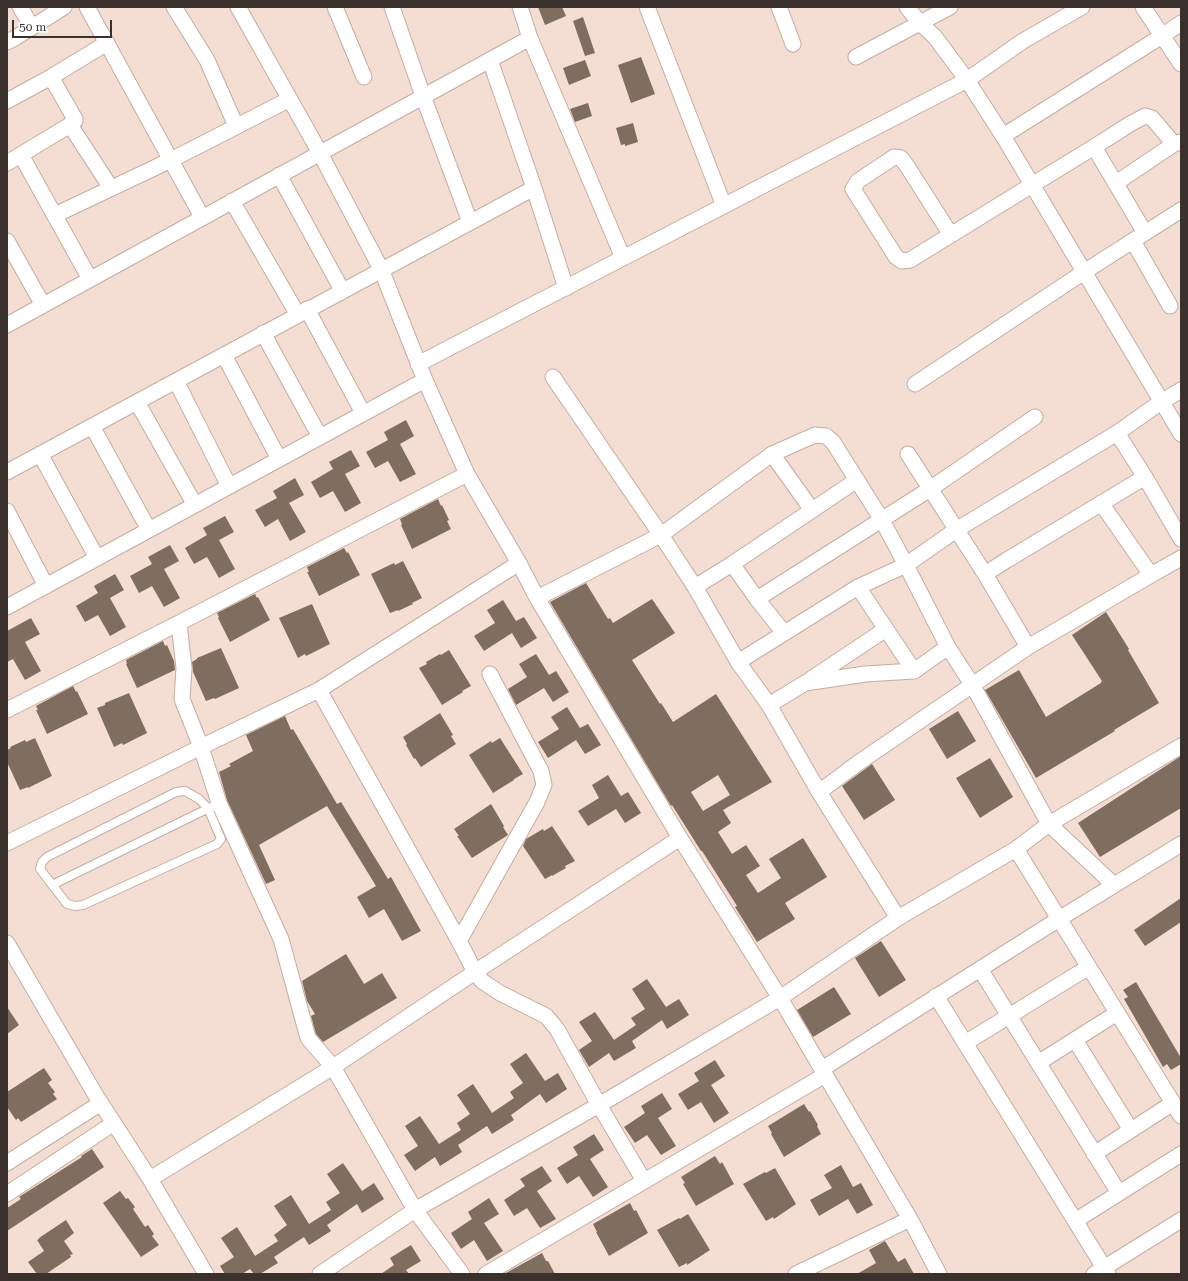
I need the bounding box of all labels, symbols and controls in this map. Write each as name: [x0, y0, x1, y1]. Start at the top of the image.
scale bar: [14, 12, 114, 38]
text: 50 m: [19, 20, 46, 34]

